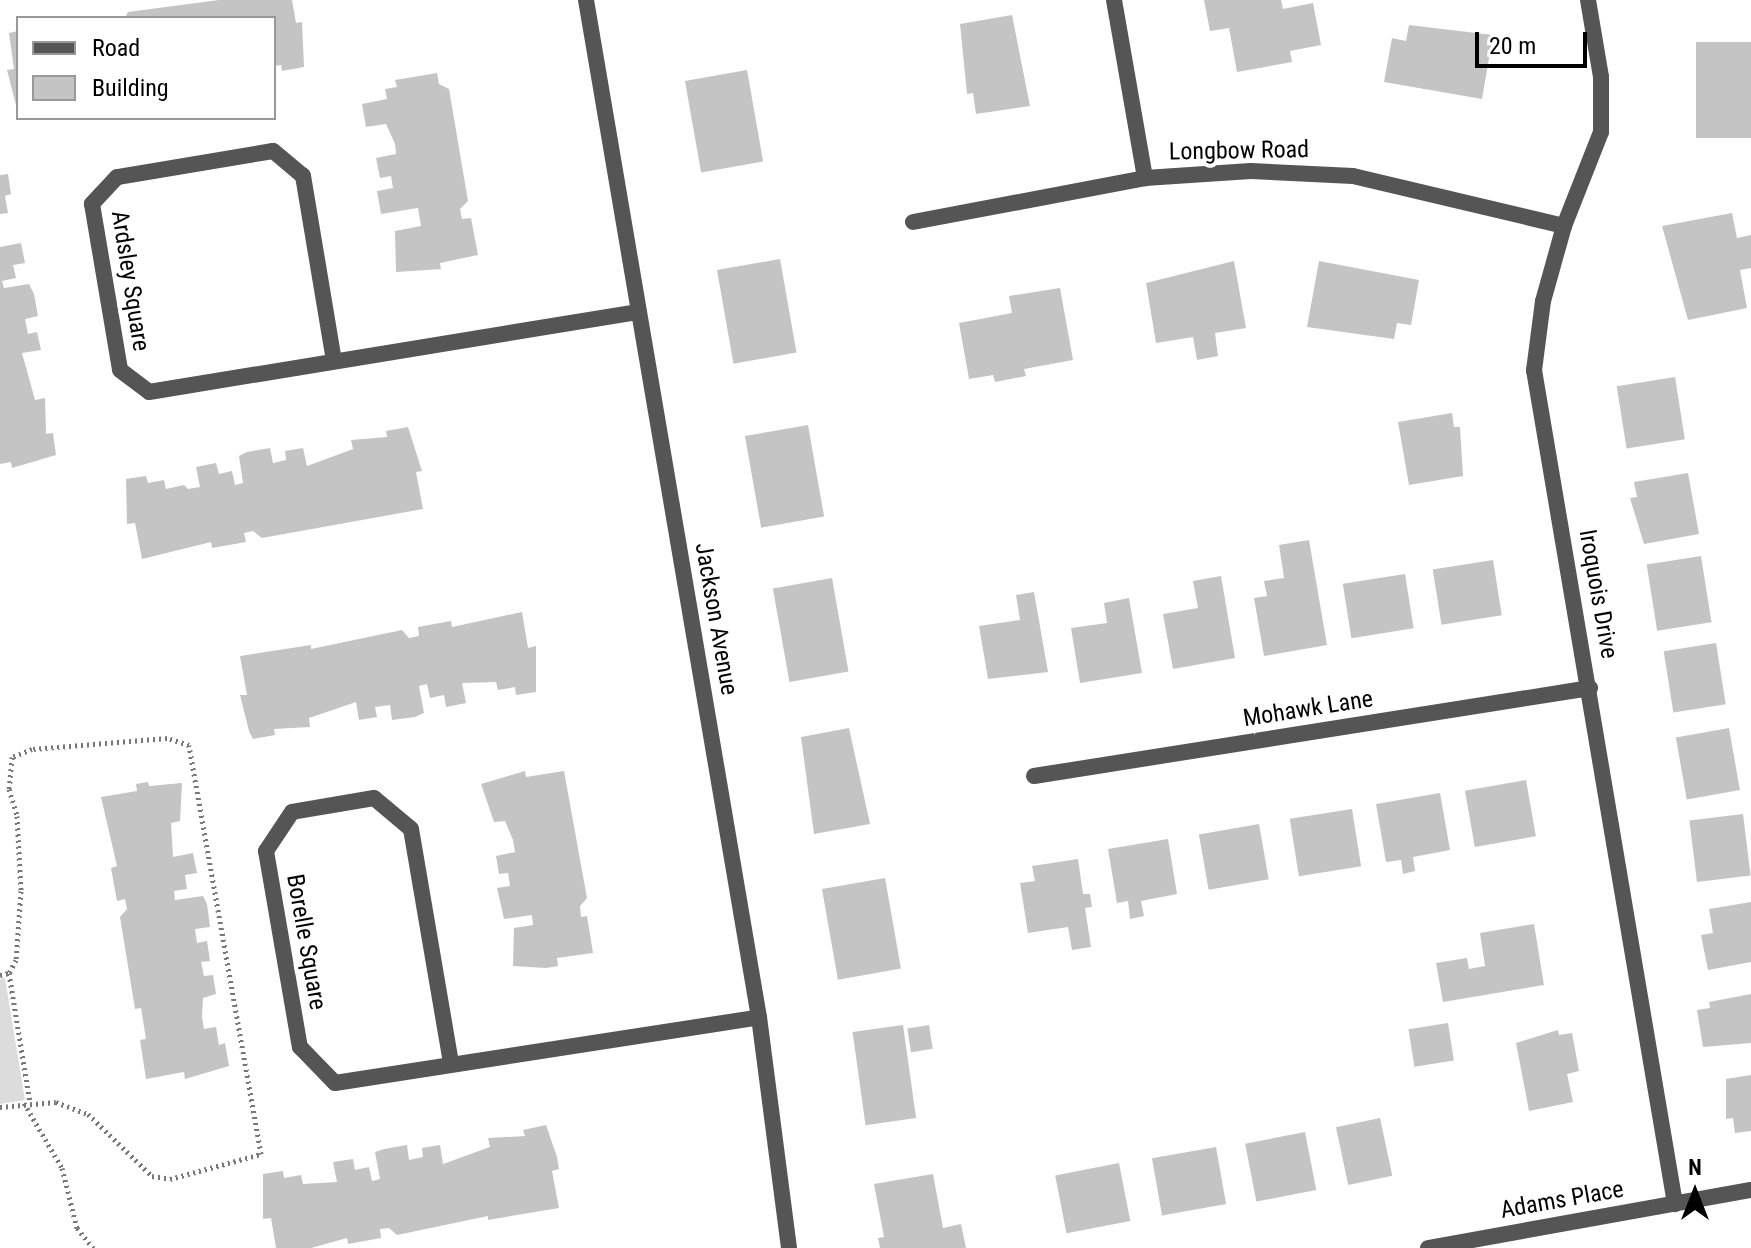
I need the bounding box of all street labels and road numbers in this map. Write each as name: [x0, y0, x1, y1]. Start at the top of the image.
street label: Longbow Road: [1169, 135, 1309, 167]
street label: Ardsley Square: [105, 209, 155, 353]
street label: Iroquois Drive: [1572, 527, 1624, 661]
street label: Jackson Avenue: [688, 541, 744, 697]
street label: Mohawk Lane: [1241, 685, 1375, 733]
street label: Borelle Square: [280, 872, 332, 1012]
street label: Adams Place: [1498, 1175, 1626, 1225]

